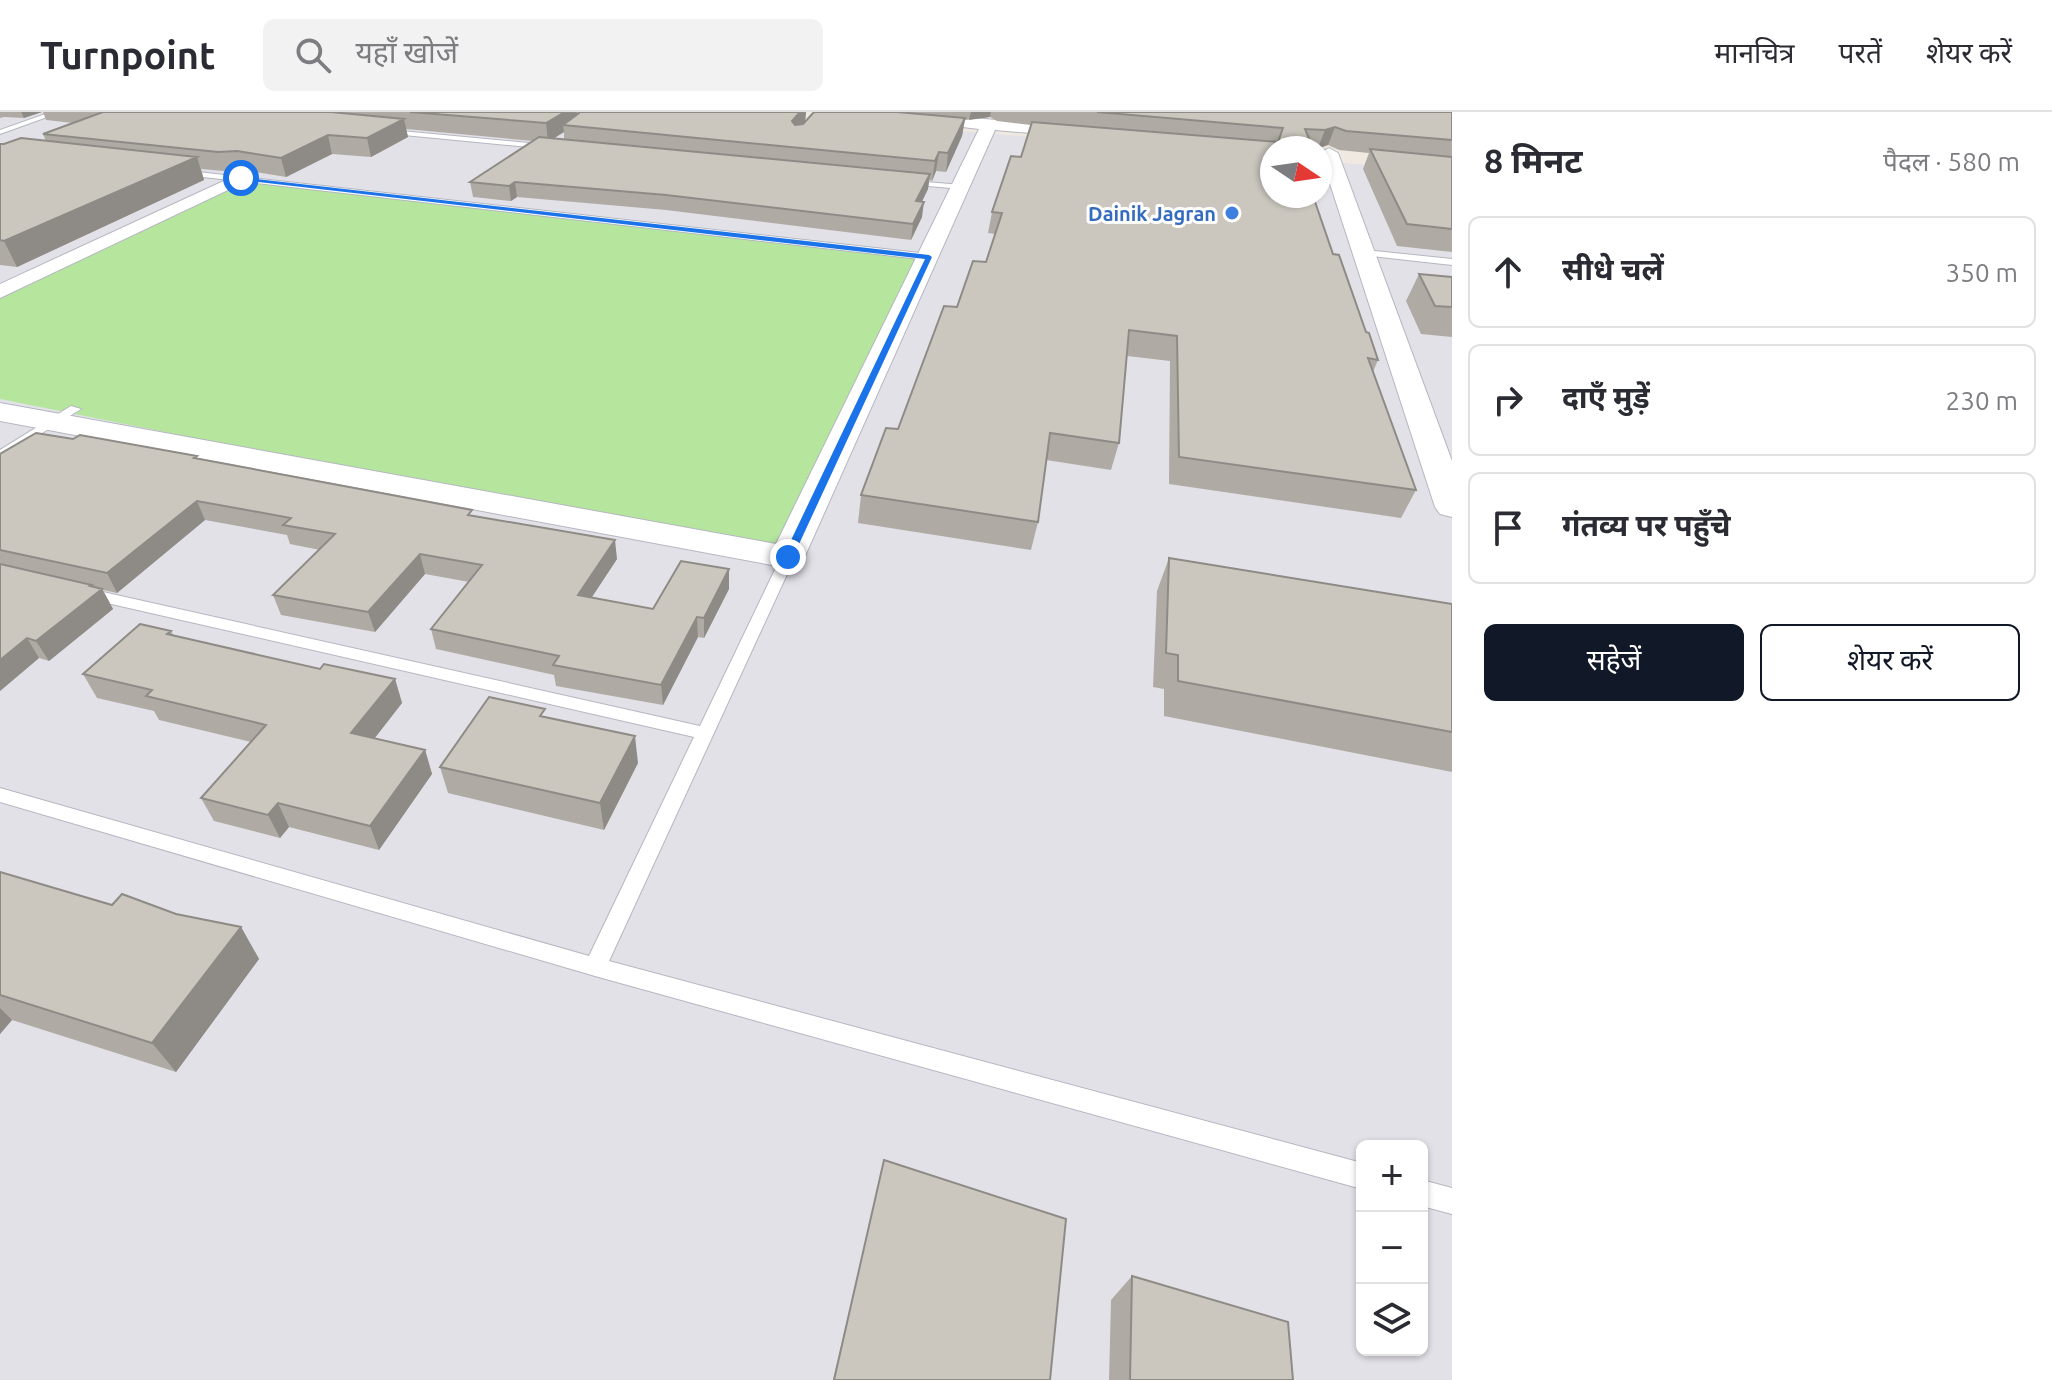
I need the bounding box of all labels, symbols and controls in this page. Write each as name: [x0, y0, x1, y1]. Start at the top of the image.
search box: [263, 19, 823, 91]
icon: search: [291, 33, 335, 77]
text: Turnpoint: [40, 34, 215, 76]
text: यहाँ खोजें: [355, 35, 458, 69]
text: मानचित्र: [1715, 37, 1795, 68]
text: परतें: [1839, 37, 1882, 68]
text: शेयर करें: [1926, 37, 2012, 68]
north arrow: [1260, 136, 1332, 208]
text: 8 मिनट: [1484, 141, 1583, 179]
text: पैदल · 580 m: [1883, 147, 2020, 176]
route start: [223, 160, 259, 196]
place label: Dainik Jagran: [1088, 202, 1216, 225]
marker: Dainik Jagran: [1223, 204, 1241, 222]
icon: ahead: [1486, 250, 1530, 294]
text: सीधे चलें: [1562, 252, 1664, 286]
text: 350 m: [1946, 258, 2018, 287]
icon: right: [1486, 378, 1530, 422]
text: दाएँ मुड़ें: [1562, 380, 1650, 414]
text: 230 m: [1946, 386, 2018, 415]
icon: arrive: [1486, 506, 1530, 550]
text: गंतव्य पर पहुँचे: [1562, 508, 1730, 542]
route end: [770, 539, 806, 575]
button: सहेजें: [1484, 624, 1744, 701]
button: शेयर करें: [1760, 624, 2020, 701]
map controls: [1356, 1140, 1428, 1356]
button: +: [1356, 1140, 1428, 1212]
button: −: [1356, 1212, 1428, 1284]
button: layers: [1356, 1284, 1428, 1356]

